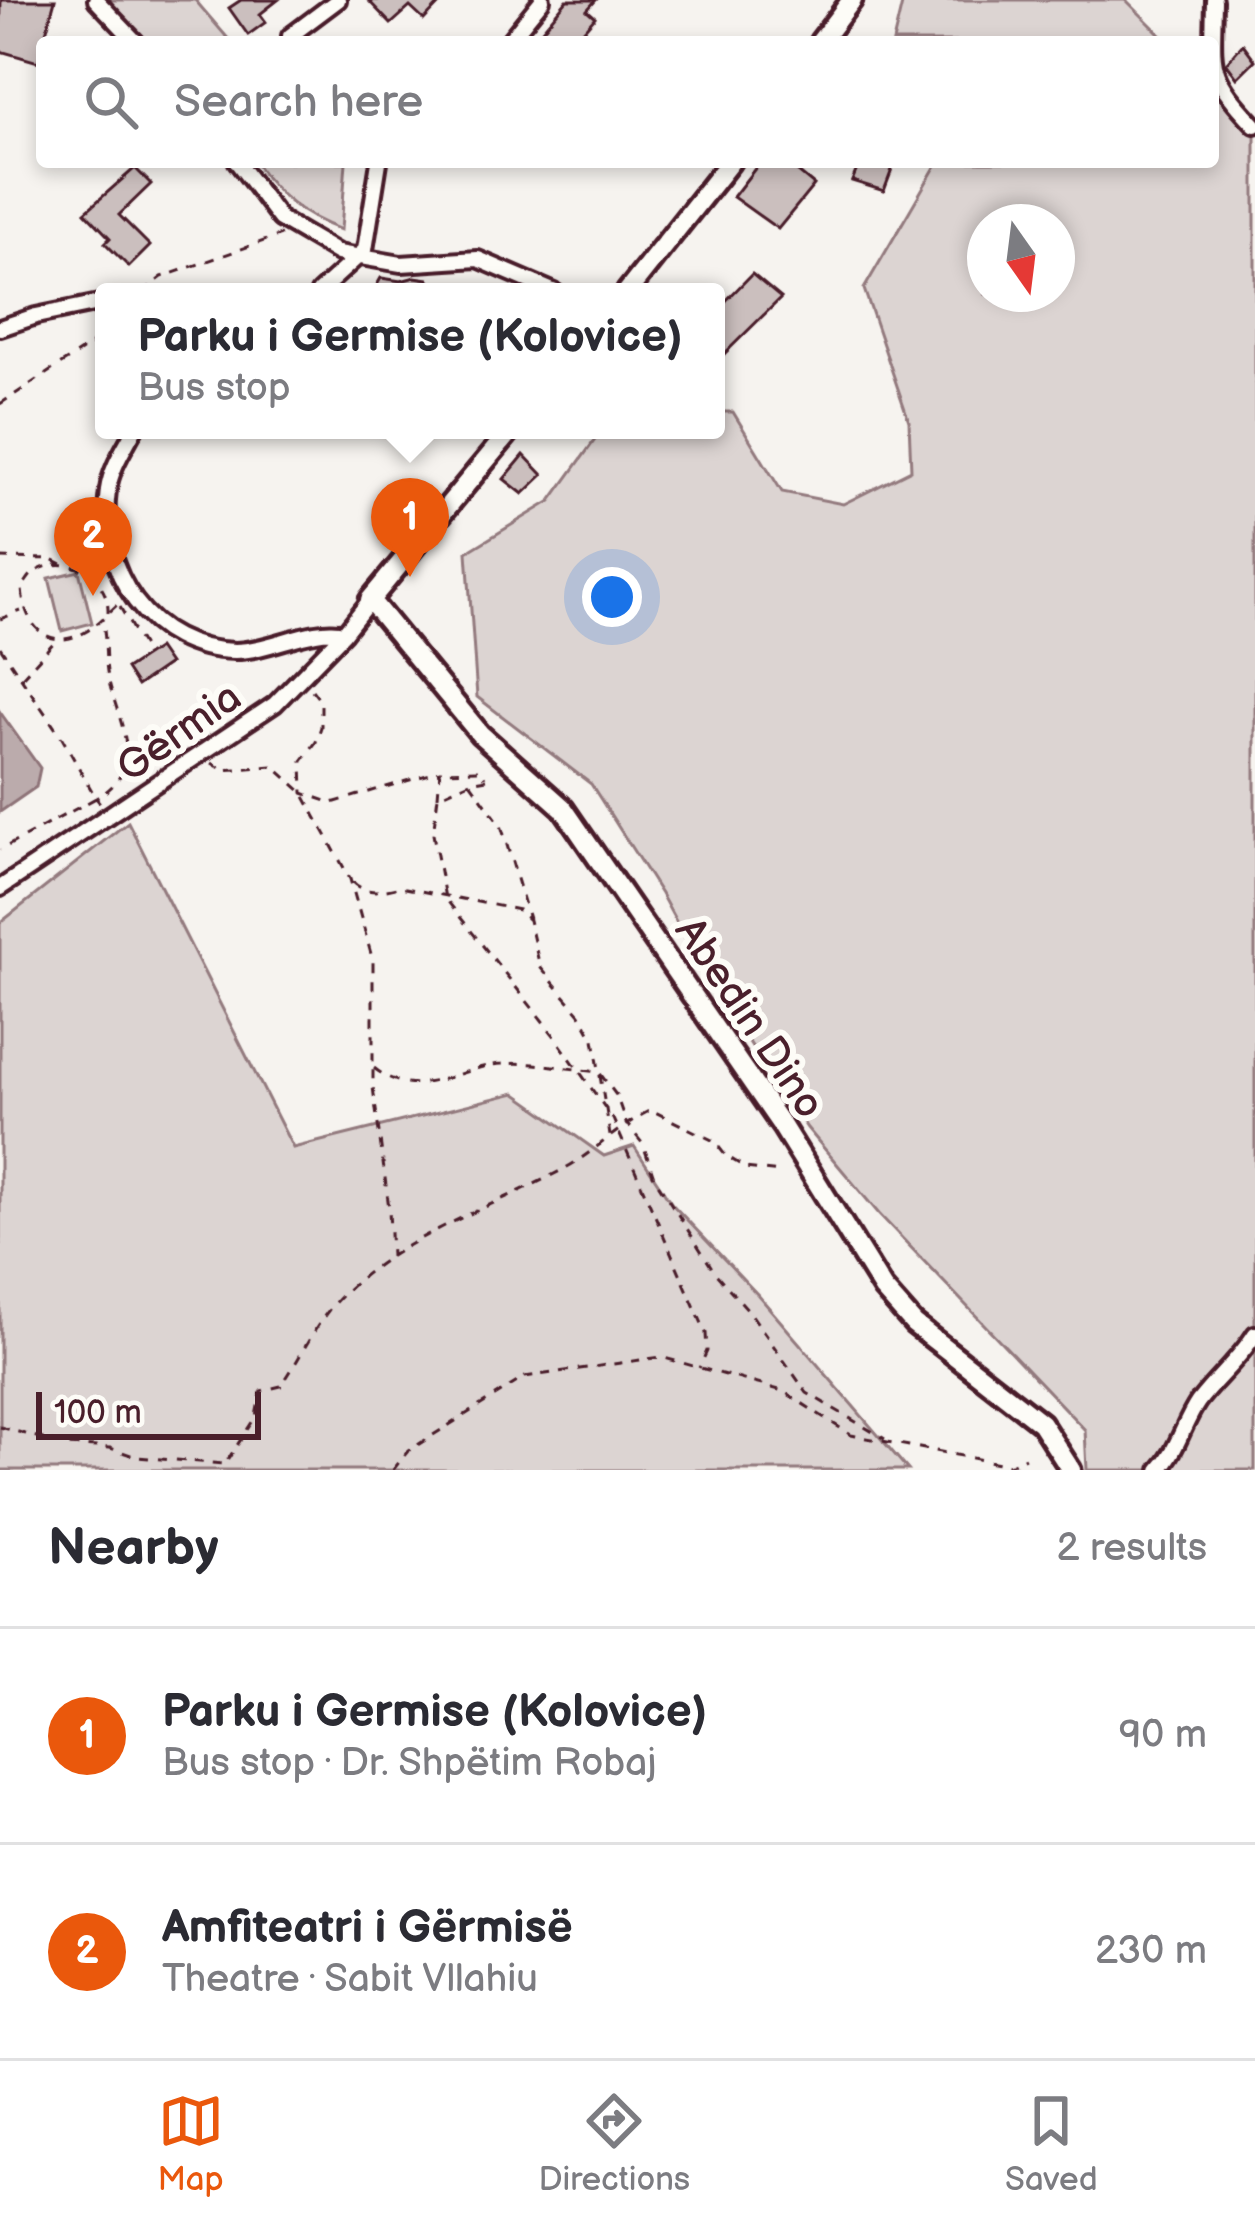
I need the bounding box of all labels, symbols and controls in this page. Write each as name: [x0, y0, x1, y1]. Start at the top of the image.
search box: [36, 36, 1219, 168]
icon: search: [78, 69, 144, 135]
text: Search here: [174, 75, 423, 130]
north arrow: [967, 204, 1075, 312]
popup: [95, 283, 725, 439]
text: Parku i Germise (Kolovice): [137, 310, 683, 365]
text: Bus stop: [137, 365, 291, 412]
pin: 1: [371, 478, 449, 577]
pin: 2: [54, 497, 132, 596]
your location: [582, 567, 642, 627]
street label: Gërmia: [107, 672, 252, 794]
street label: Abedin Dino: [663, 908, 835, 1128]
scale bar: [36, 1386, 261, 1439]
text: 100 m: [54, 1393, 142, 1433]
text: Nearby: [48, 1518, 219, 1579]
text: 2 results: [1056, 1525, 1207, 1572]
text: Parku i Germise (Kolovice): [162, 1685, 707, 1740]
text: 1: [79, 1712, 95, 1759]
text: 90 m: [1119, 1712, 1207, 1759]
text: Bus stop · Dr. Shpëtim Robaj: [162, 1740, 657, 1787]
text: Amfiteatri i Gërmisë: [162, 1901, 573, 1956]
text: 2: [75, 1928, 99, 1975]
text: 230 m: [1095, 1928, 1207, 1975]
text: Theatre · Sabit Vllahiu: [162, 1956, 538, 2003]
tab: Map: [157, 2088, 224, 2200]
tab: Directions: [538, 2088, 690, 2200]
tab: Saved: [1005, 2088, 1098, 2200]

